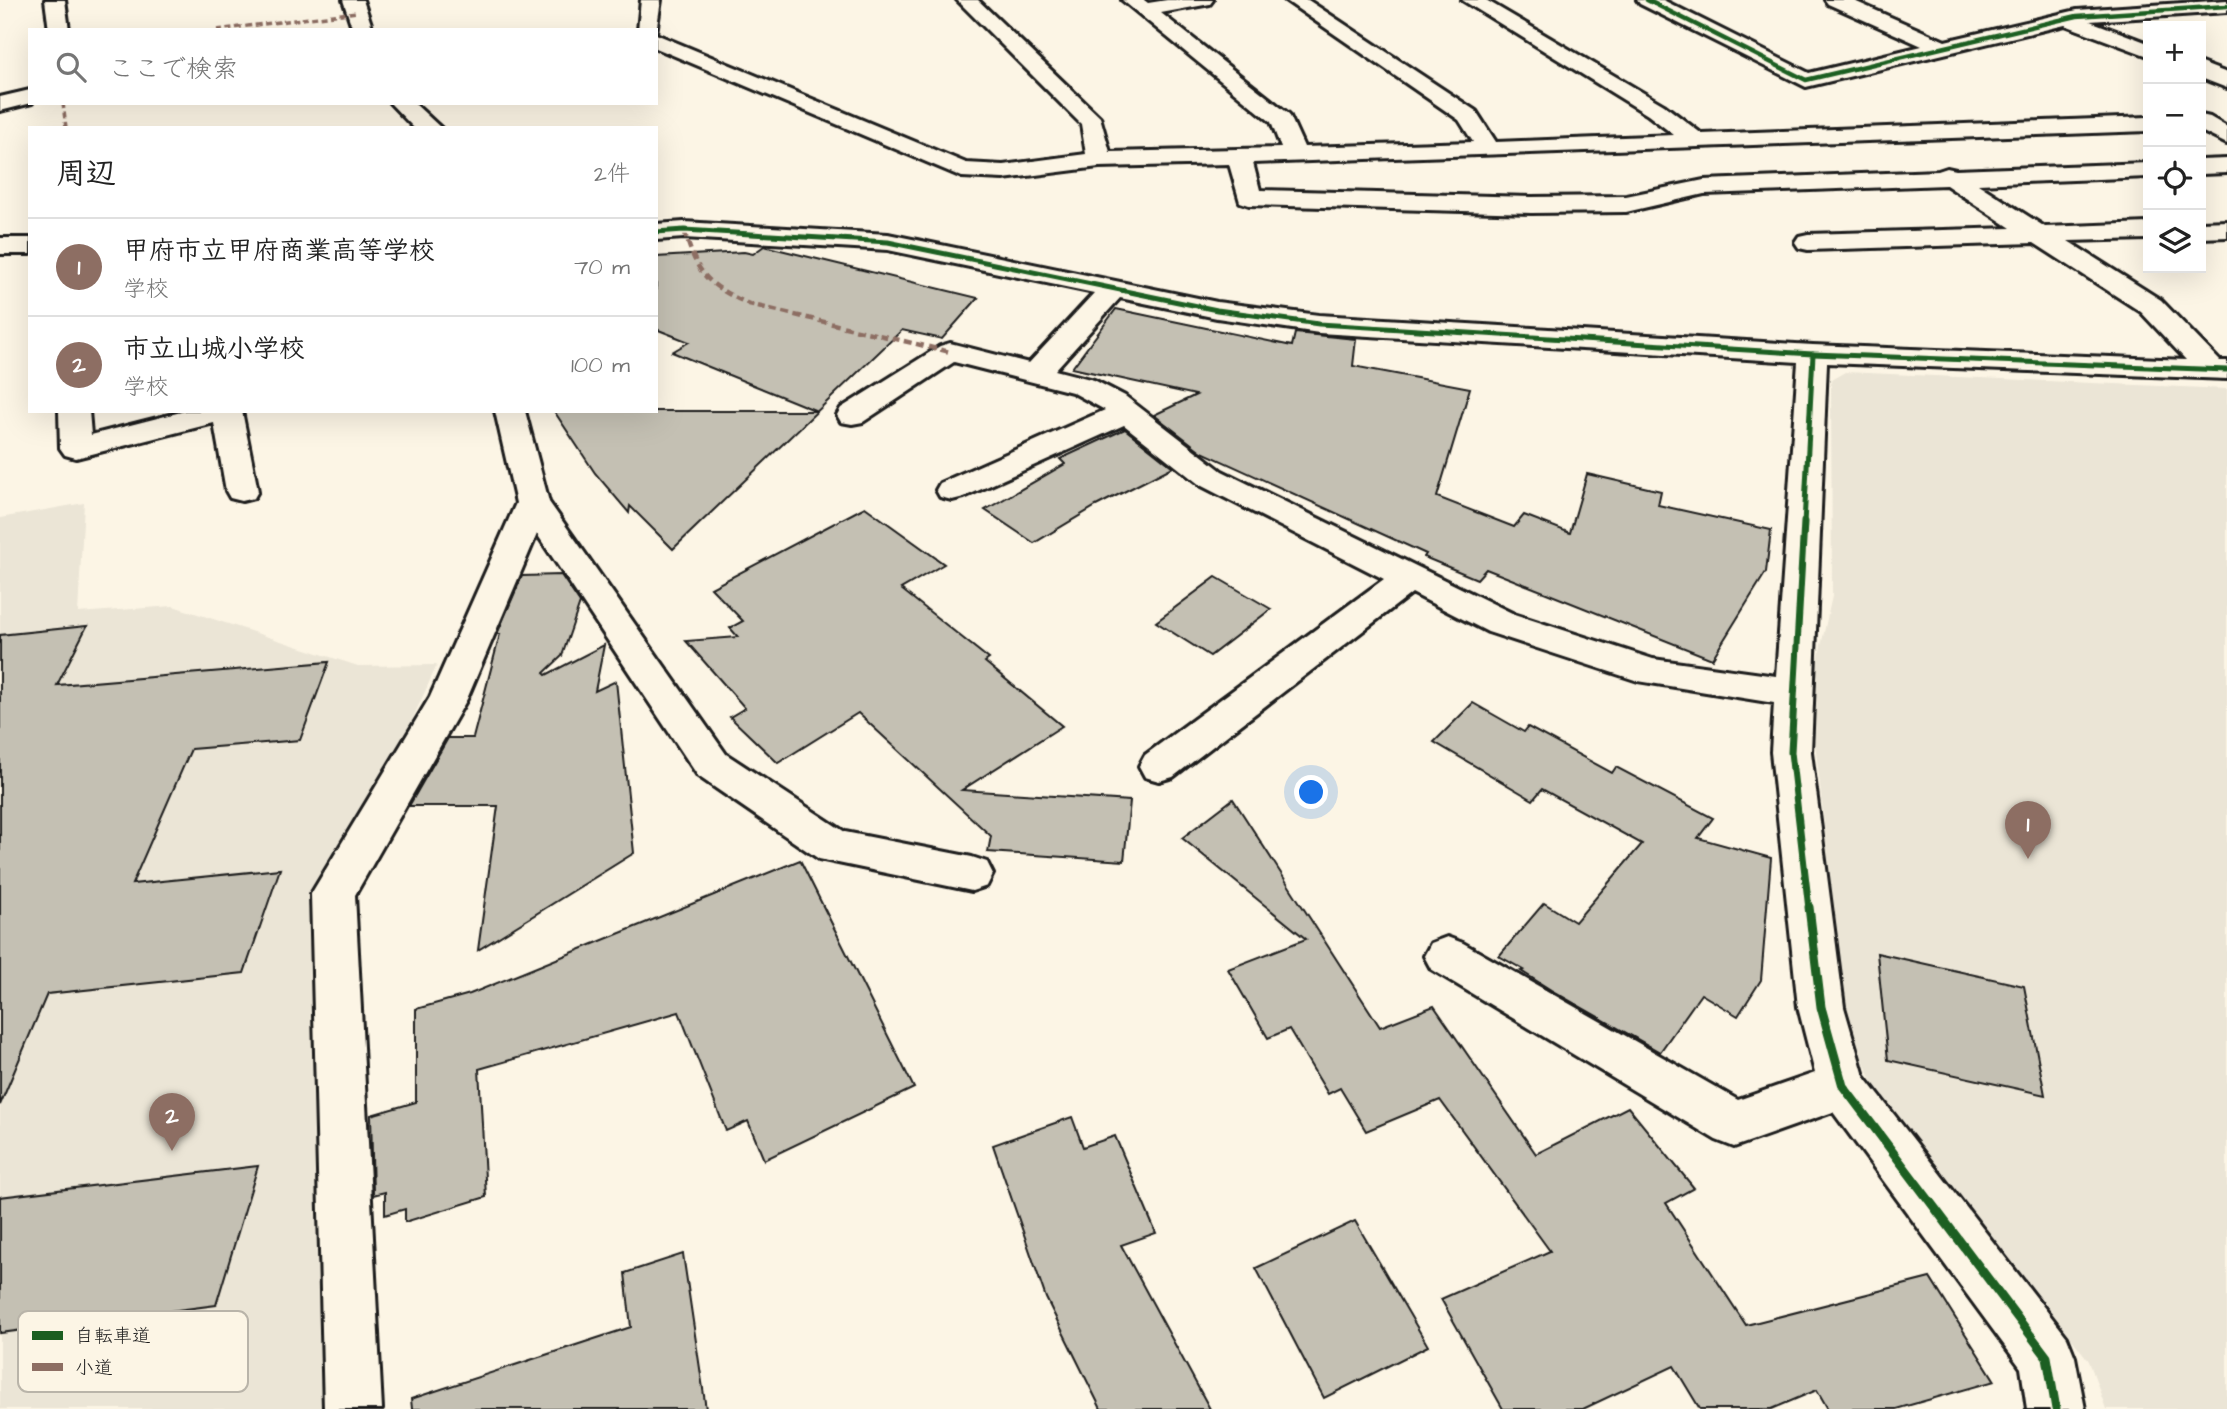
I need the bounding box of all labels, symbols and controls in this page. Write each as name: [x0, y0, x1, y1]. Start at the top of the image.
map controls: [2143, 21, 2206, 273]
button: +: [2143, 21, 2206, 84]
search box: [28, 28, 658, 105]
icon: search: [52, 48, 90, 86]
text: ここで検索: [108, 51, 238, 87]
button: −: [2143, 84, 2206, 147]
button: locate: [2143, 147, 2206, 210]
text: 周辺: [56, 153, 116, 195]
text: 2件: [594, 158, 630, 190]
button: layers: [2143, 210, 2206, 273]
text: 甲府市立甲府商業高等学校: [123, 233, 435, 269]
text: 1: [78, 251, 80, 283]
text: 70 m: [574, 251, 630, 283]
text: 学校: [123, 273, 169, 305]
text: 市立山城小学校: [123, 331, 305, 367]
text: 2: [72, 349, 86, 381]
text: 100 m: [571, 349, 630, 381]
text: 学校: [123, 371, 169, 403]
your location: [1294, 775, 1328, 809]
pin: 1: [2005, 801, 2051, 859]
pin: 2: [149, 1093, 195, 1151]
legend: [18, 1311, 248, 1392]
text: 自転車道: [75, 1323, 151, 1350]
text: 小道: [75, 1355, 113, 1382]

